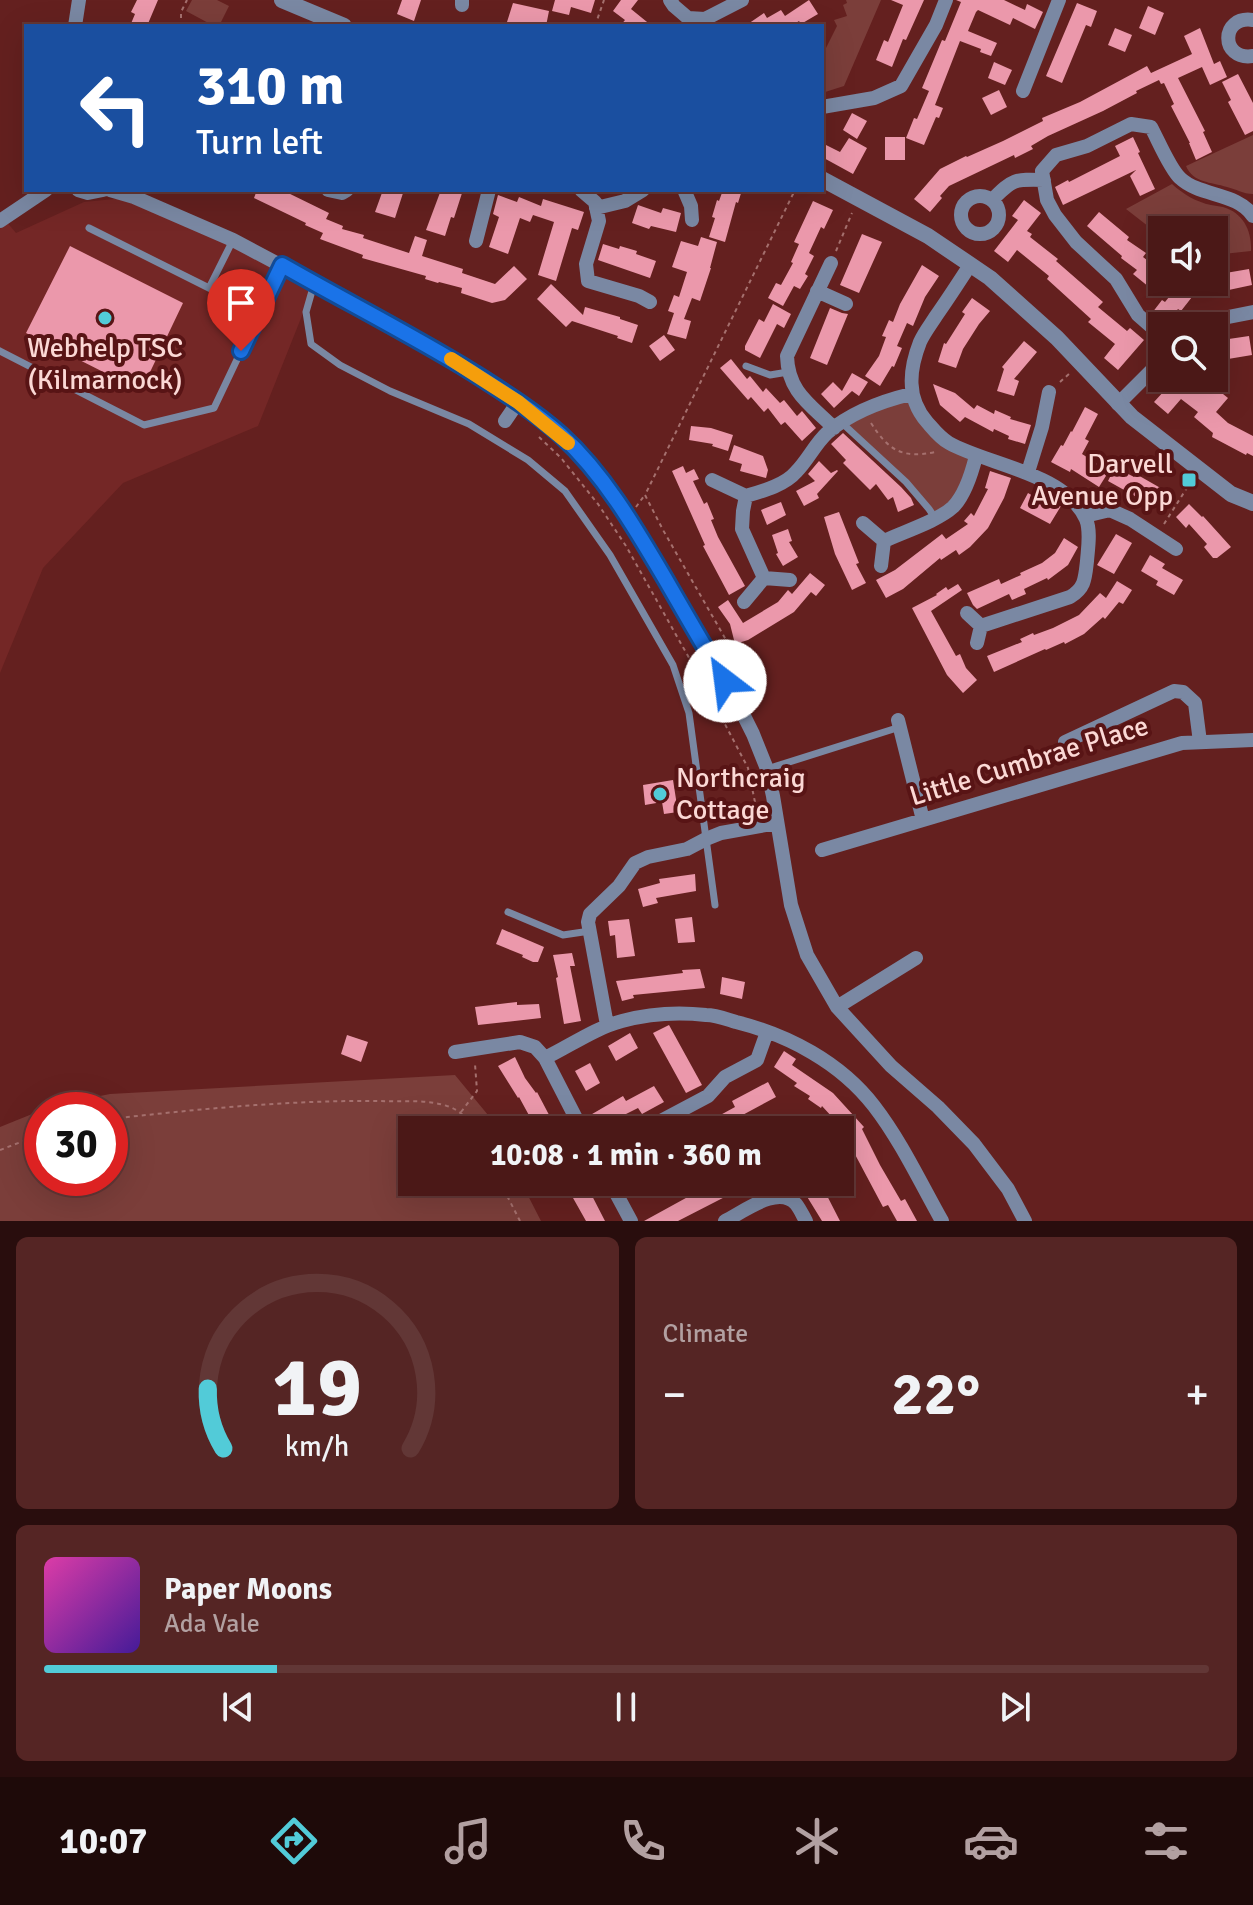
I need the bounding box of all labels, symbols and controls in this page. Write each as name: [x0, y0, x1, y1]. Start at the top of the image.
text: 310 m: [196, 51, 344, 120]
icon: left: [64, 56, 168, 160]
text: Turn left: [196, 120, 323, 165]
map controls: [1148, 216, 1228, 392]
button: sound: [1148, 216, 1228, 296]
pin: [207, 269, 275, 351]
icon: arrive: [219, 281, 263, 325]
marker: Webhelp TSC (Kilmarnock): [96, 309, 114, 327]
button: search: [1148, 312, 1228, 392]
place label: Webhelp TSC (Kilmarnock): [27, 331, 183, 397]
place label: Darvell Avenue Opp: [1031, 447, 1173, 513]
marker: Darvell Avenue Opp: [1180, 471, 1198, 489]
position arrow: [683, 639, 767, 723]
street label: Little Cumbrae Place: [905, 708, 1153, 814]
place label: Northcraig Cottage: [676, 761, 805, 827]
marker: Northcraig Cottage: [651, 785, 669, 803]
speed limit sign: 30: [24, 1092, 128, 1196]
text: 10:08 · 1 min · 360 m: [490, 1137, 762, 1174]
text: Climate: [663, 1318, 748, 1350]
text: 19: [272, 1337, 362, 1439]
text: 22°: [891, 1358, 980, 1432]
text: −: [663, 1368, 686, 1422]
text: +: [1185, 1368, 1209, 1422]
text: km/h: [285, 1429, 350, 1464]
text: Paper Moons: [164, 1571, 332, 1608]
text: Ada Vale: [164, 1608, 260, 1640]
icon: previous: [216, 1685, 260, 1729]
icon: pause: [604, 1685, 648, 1729]
icon: next: [993, 1685, 1037, 1729]
icon: directions: [266, 1813, 322, 1869]
icon: music: [440, 1813, 496, 1869]
icon: phone: [615, 1813, 671, 1869]
icon: climate: [789, 1813, 845, 1869]
icon: car: [963, 1813, 1019, 1869]
icon: filters: [1138, 1813, 1194, 1869]
text: 10:07: [59, 1819, 148, 1864]

